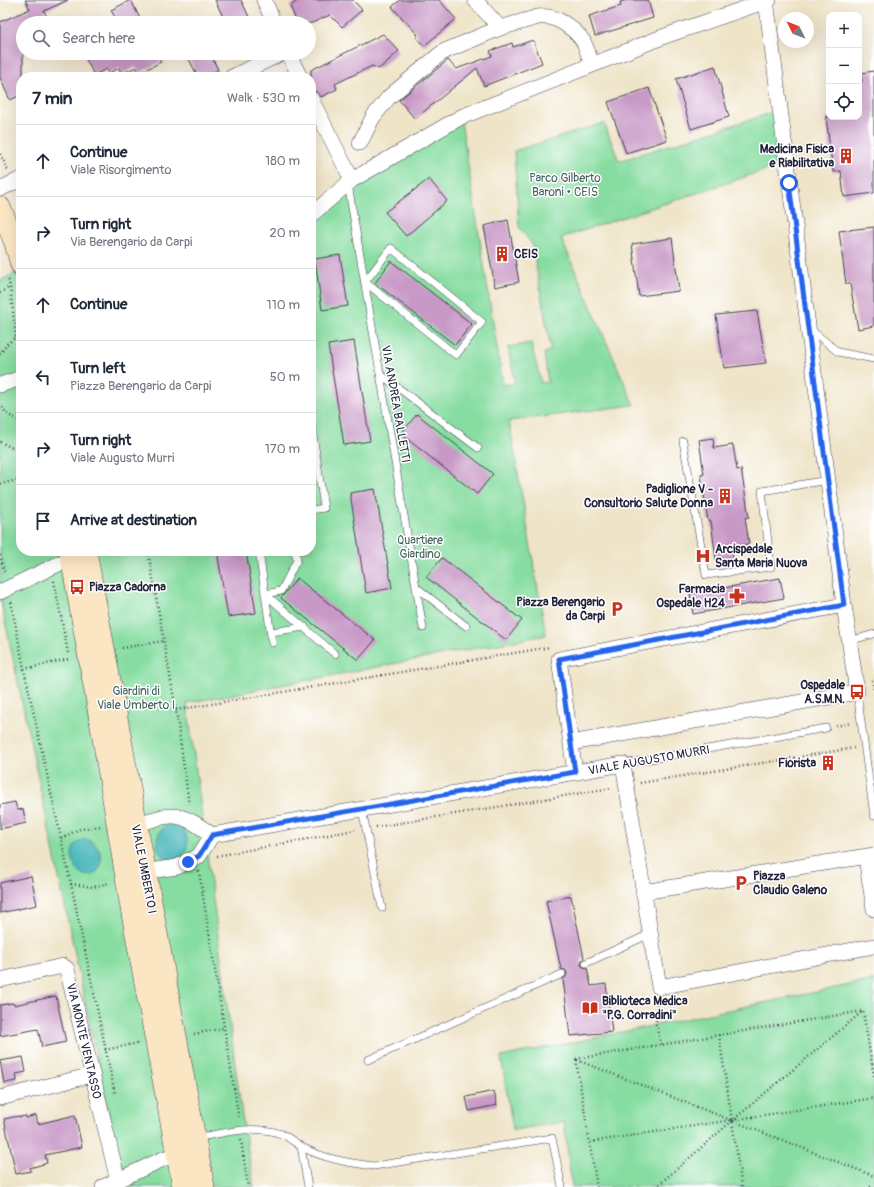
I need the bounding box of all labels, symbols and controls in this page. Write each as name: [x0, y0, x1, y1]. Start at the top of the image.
north arrow: [778, 12, 814, 48]
map controls: [826, 12, 862, 120]
button: +: [826, 12, 862, 48]
search box: [16, 16, 316, 60]
icon: search: [30, 27, 52, 49]
text: Search here: [62, 29, 135, 48]
button: −: [826, 48, 862, 84]
button: locate: [826, 84, 862, 120]
text: 7 min: [32, 88, 72, 109]
text: Walk · 530 m: [227, 90, 300, 106]
place label: Medicina Fisica e Riabilitativa: [760, 142, 834, 171]
text: Continue: [70, 143, 128, 162]
building icon: Medicina Fisica e Riabilitativa: [837, 147, 855, 165]
icon: ahead: [32, 150, 54, 172]
text: 180 m: [265, 153, 300, 169]
text: Viale Risorgimento: [70, 162, 171, 178]
park label: Parco Gilberto Baroni • CEIS: [529, 171, 601, 200]
route start: [780, 174, 798, 192]
text: Turn right: [70, 215, 131, 234]
icon: right: [32, 222, 54, 244]
text: 20 m: [269, 225, 300, 241]
text: Via Berengario da Carpi: [70, 234, 192, 250]
building icon: CEIS: [493, 245, 511, 263]
place label: CEIS: [514, 247, 538, 262]
icon: ahead: [32, 294, 54, 316]
text: Continue: [70, 295, 128, 314]
text: 110 m: [267, 297, 300, 313]
street label: VIA ANDREA BALLETTI: [378, 344, 413, 464]
text: Turn left: [70, 359, 126, 378]
icon: left: [32, 366, 54, 388]
text: 50 m: [270, 369, 300, 385]
text: Piazza Berengario da Carpi: [70, 378, 211, 394]
text: Turn right: [70, 431, 131, 450]
icon: right: [32, 438, 54, 460]
text: 170 m: [265, 441, 300, 457]
text: Viale Augusto Murri: [70, 450, 174, 466]
place label: Padiglione V - Consultorio Salute Donna: [584, 482, 713, 511]
building icon: Padiglione V - Consultorio Salute Donna: [716, 487, 734, 505]
icon: arrive: [32, 510, 54, 532]
text: Arrive at destination: [70, 511, 197, 530]
park label: Quartiere Giardino: [397, 533, 443, 562]
place label: Arcispedale Santa Maria Nuova: [715, 542, 808, 571]
hospital icon: Arcispedale Santa Maria Nuova: [694, 547, 712, 565]
bus stop icon: Piazza Cadorna: [68, 578, 86, 596]
place label: Piazza Cadorna: [89, 580, 166, 595]
place label: Farmacia Ospedale H24: [656, 582, 725, 611]
pharmacy icon: Farmacia Ospedale H24: [728, 587, 746, 605]
place label: Piazza Berengario da Carpi: [516, 595, 606, 624]
parking icon: Piazza Berengario da Carpi: [608, 600, 626, 618]
place label: Ospedale A.S.M.N.: [800, 678, 846, 707]
bus stop icon: Ospedale A.S.M.N.: [848, 683, 866, 701]
park label: Giardini di Viale Umberto I: [97, 684, 175, 713]
street label: VIALE AUGUSTO MURRI: [587, 742, 711, 779]
building icon: Fiorista: [819, 754, 837, 772]
place label: Fiorista: [778, 756, 816, 771]
street label: VIALE UMBERTO I: [127, 823, 160, 915]
route end: [179, 853, 197, 871]
place label: Piazza Claudio Galeno: [753, 869, 828, 898]
parking icon: Piazza Claudio Galeno: [732, 874, 750, 892]
street label: VIA MONTE VENTASSO: [63, 982, 104, 1101]
place label: Biblioteca Medica "P.G. Corradini": [602, 994, 688, 1023]
library icon: Biblioteca Medica "P.G. Corradini": [581, 999, 599, 1017]

